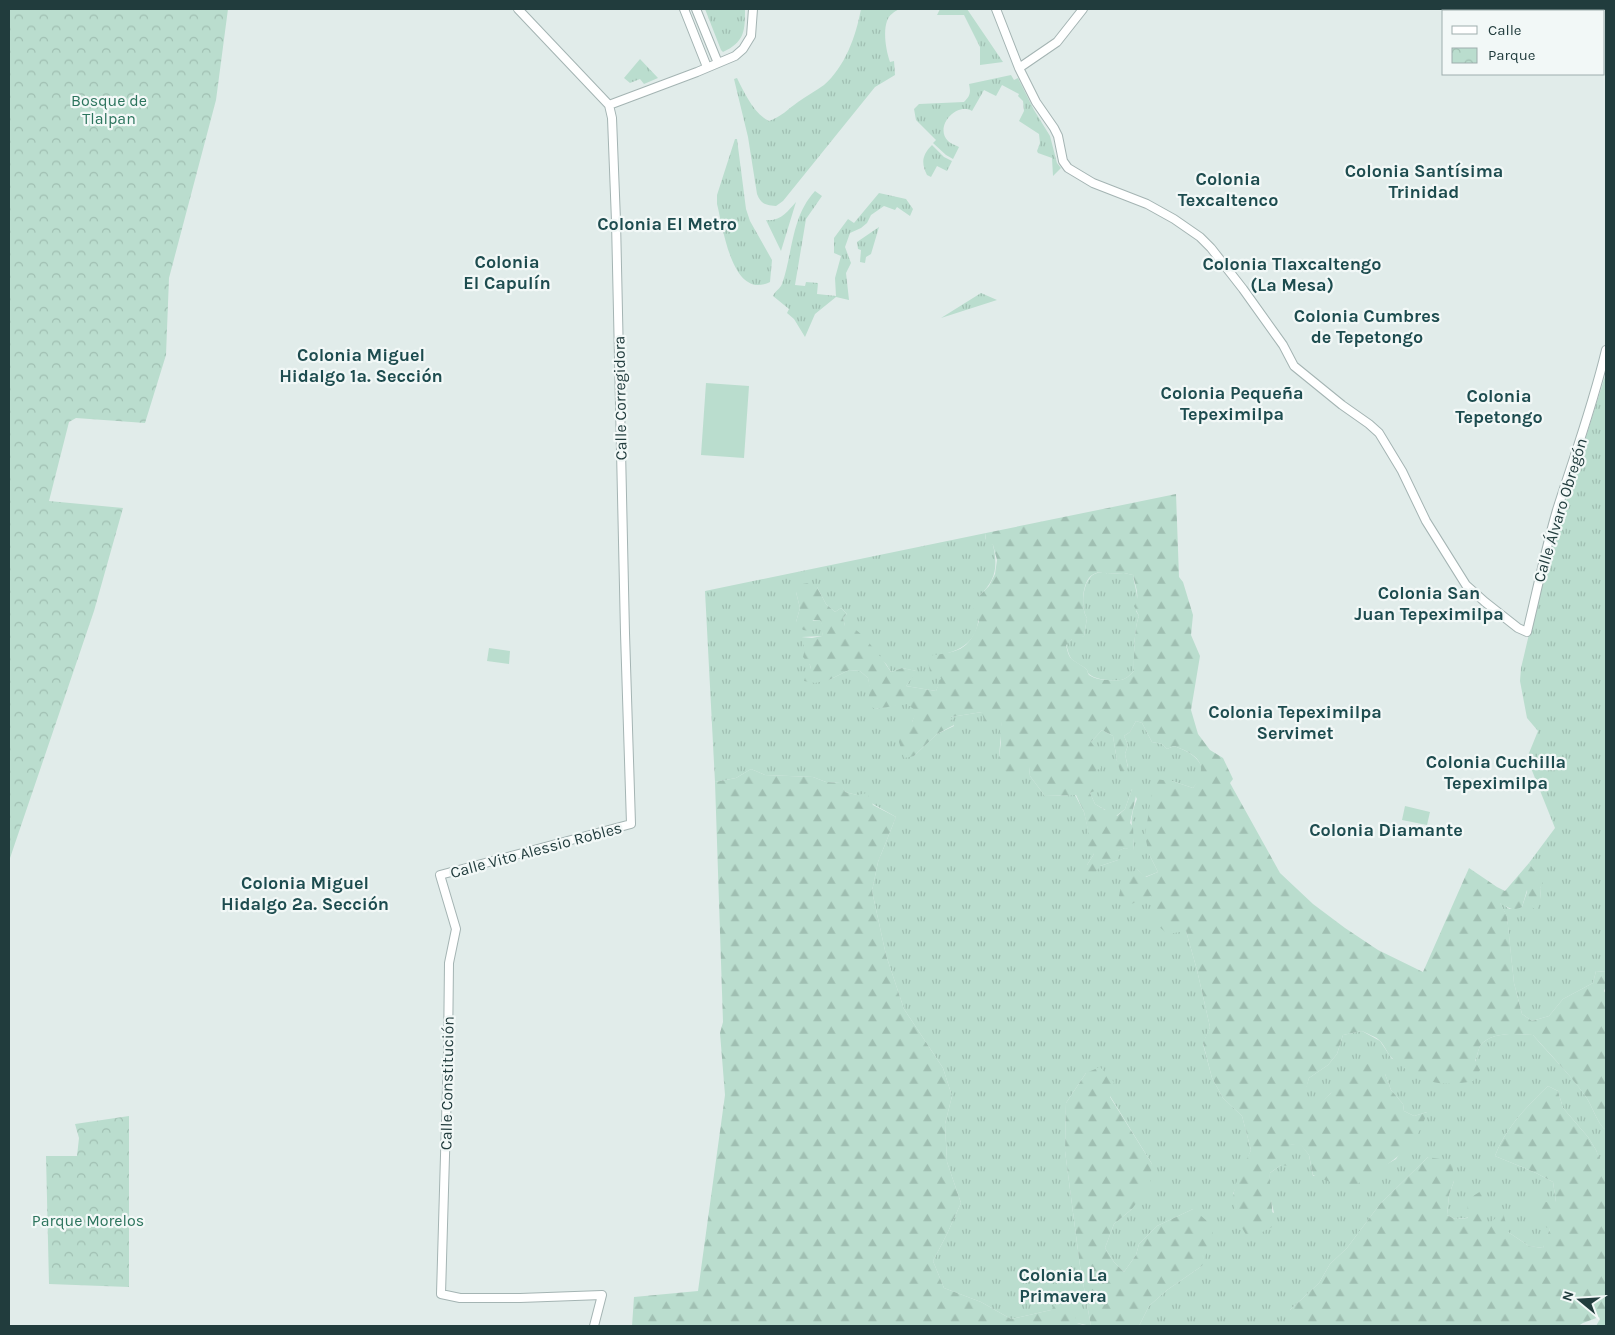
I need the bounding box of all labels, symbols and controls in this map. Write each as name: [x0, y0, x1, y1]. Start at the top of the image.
legend: [1442, 10, 1605, 75]
text: Calle: [1488, 21, 1522, 39]
text: Parque: [1488, 46, 1536, 64]
park label: Bosque de Tlalpan: [71, 91, 147, 128]
district label: Colonia Santísima Trinidad: [1345, 160, 1503, 203]
district label: Colonia Texcaltenco: [1178, 168, 1278, 211]
district label: Colonia El Metro: [597, 213, 737, 235]
district label: Colonia El Capulín: [463, 251, 551, 294]
district label: Colonia Tlaxcaltengo (La Mesa): [1202, 253, 1382, 296]
district label: Colonia Cumbres de Tepetongo: [1294, 305, 1440, 348]
street label: Calle Corregidora: [609, 336, 631, 460]
district label: Colonia Miguel Hidalgo 1a. Sección: [279, 344, 443, 387]
district label: Colonia Pequeña Tepeximilpa: [1160, 382, 1304, 425]
district label: Colonia Tepetongo: [1455, 385, 1543, 428]
street label: Calle Álvaro Obregón: [1529, 436, 1591, 584]
district label: Colonia San Juan Tepeximilpa: [1354, 582, 1504, 625]
district label: Colonia Tepeximilpa Servimet: [1208, 701, 1382, 744]
district label: Colonia Cuchilla Tepeximilpa: [1426, 751, 1566, 794]
street label: Calle Vito Alessio Robles: [448, 818, 624, 882]
district label: Colonia Diamante: [1309, 819, 1463, 841]
district label: Colonia Miguel Hidalgo 2a. Sección: [221, 872, 389, 915]
street label: Calle Constitución: [436, 1016, 458, 1150]
park label: Parque Morelos: [32, 1211, 144, 1230]
district label: Colonia La Primavera: [1019, 1264, 1107, 1307]
north arrow: [1555, 1275, 1605, 1325]
text: N: [1558, 1289, 1578, 1304]

